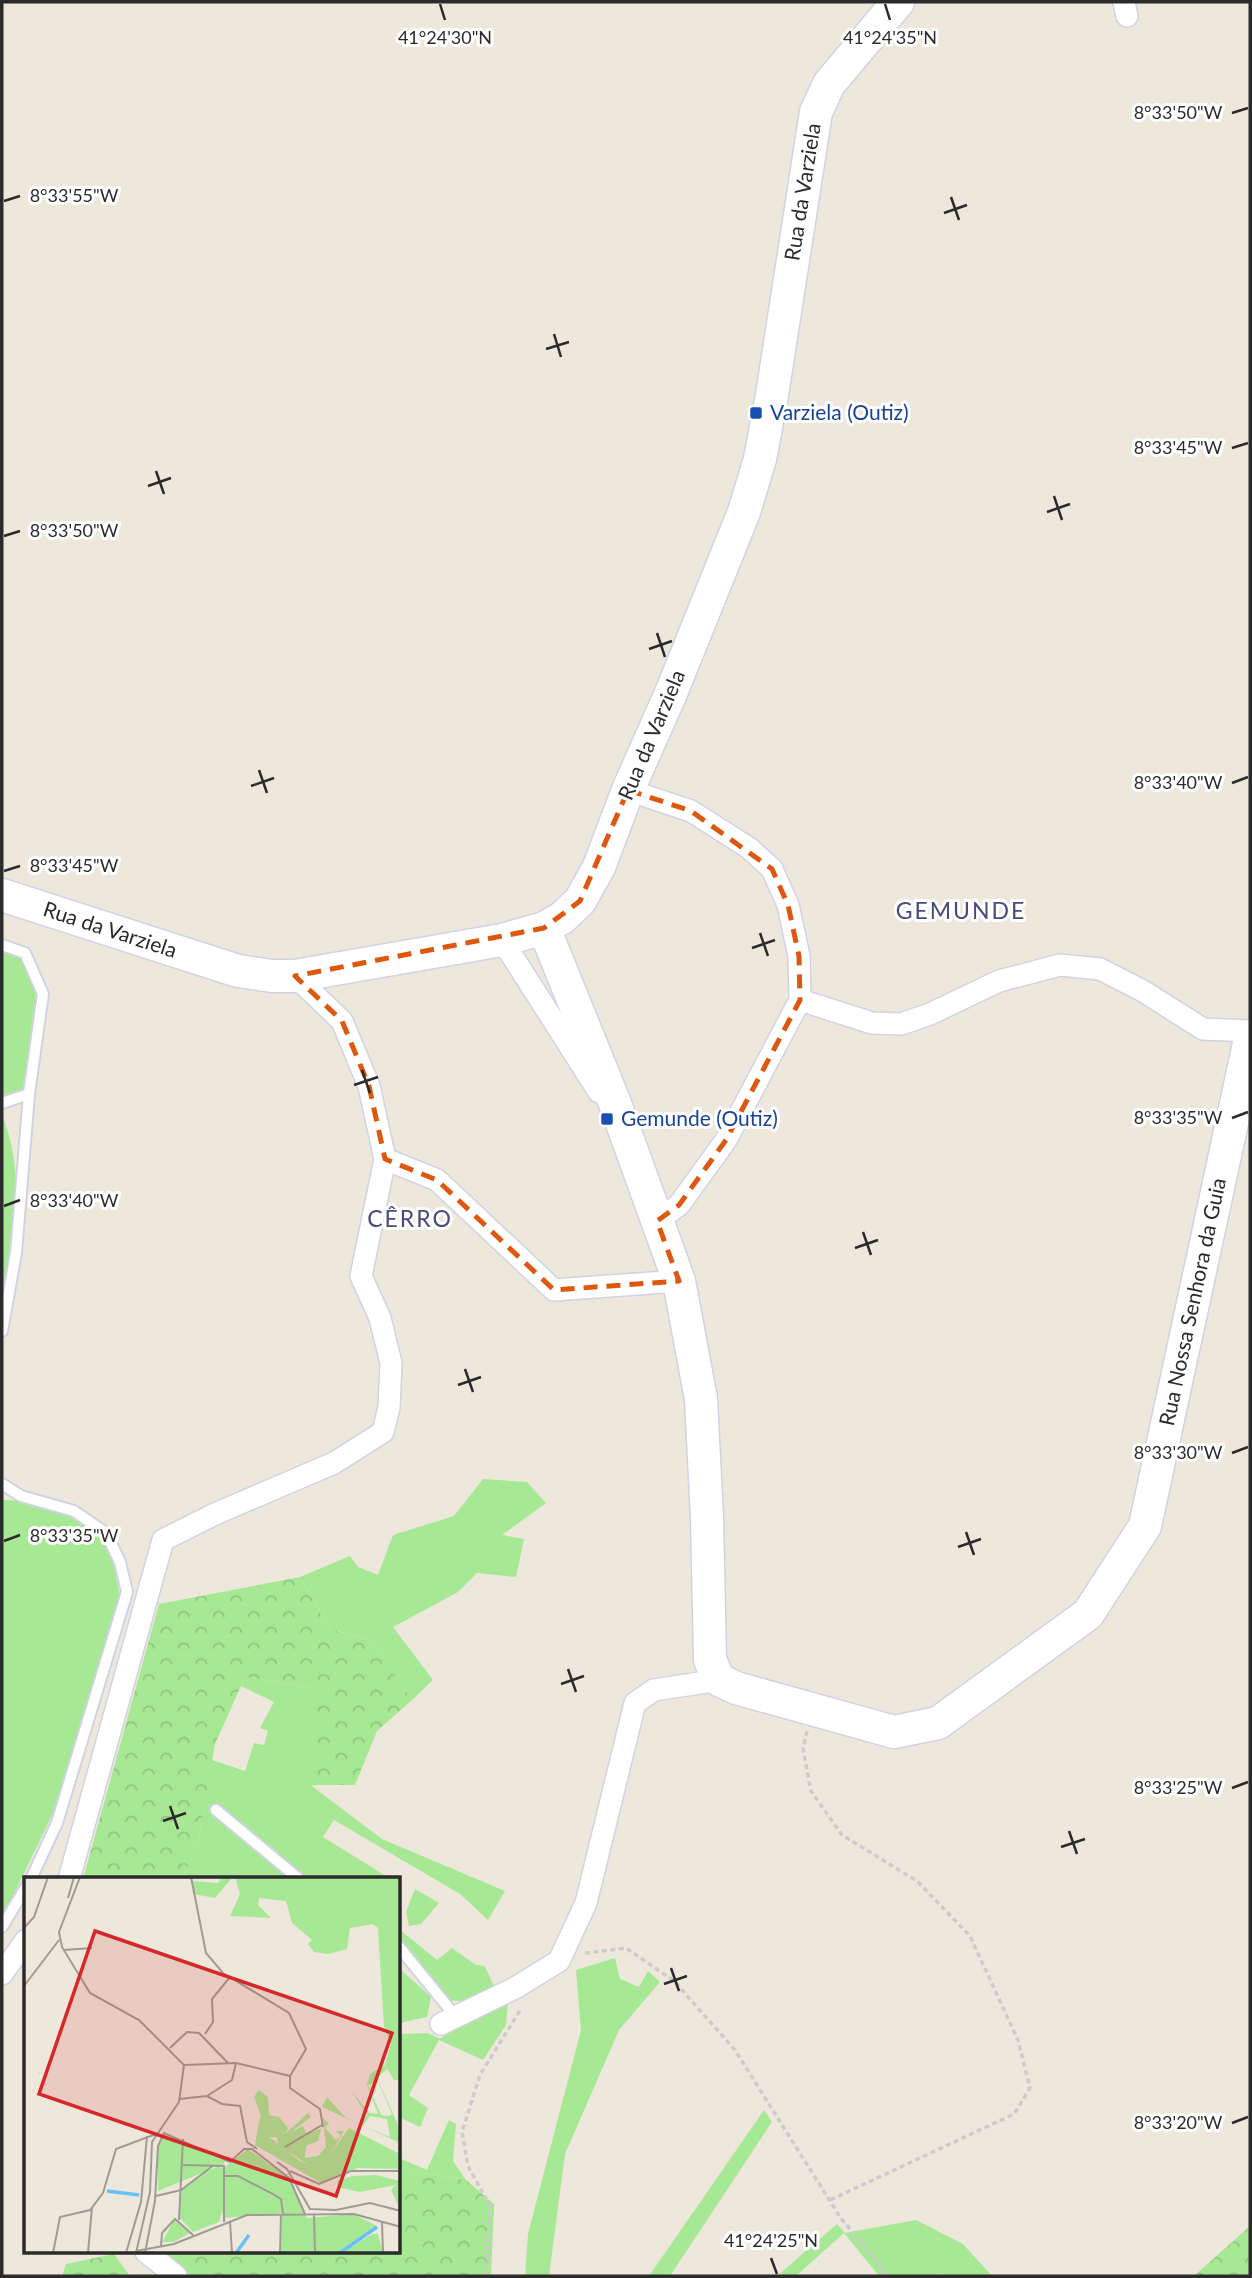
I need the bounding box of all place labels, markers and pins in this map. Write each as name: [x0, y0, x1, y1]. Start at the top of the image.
place label: Varziela (Outiz): [770, 399, 909, 424]
marker: Varziela (Outiz): [748, 405, 764, 421]
place label: Gemunde (Outiz): [621, 1105, 778, 1130]
marker: Gemunde (Outiz): [599, 1111, 615, 1127]

